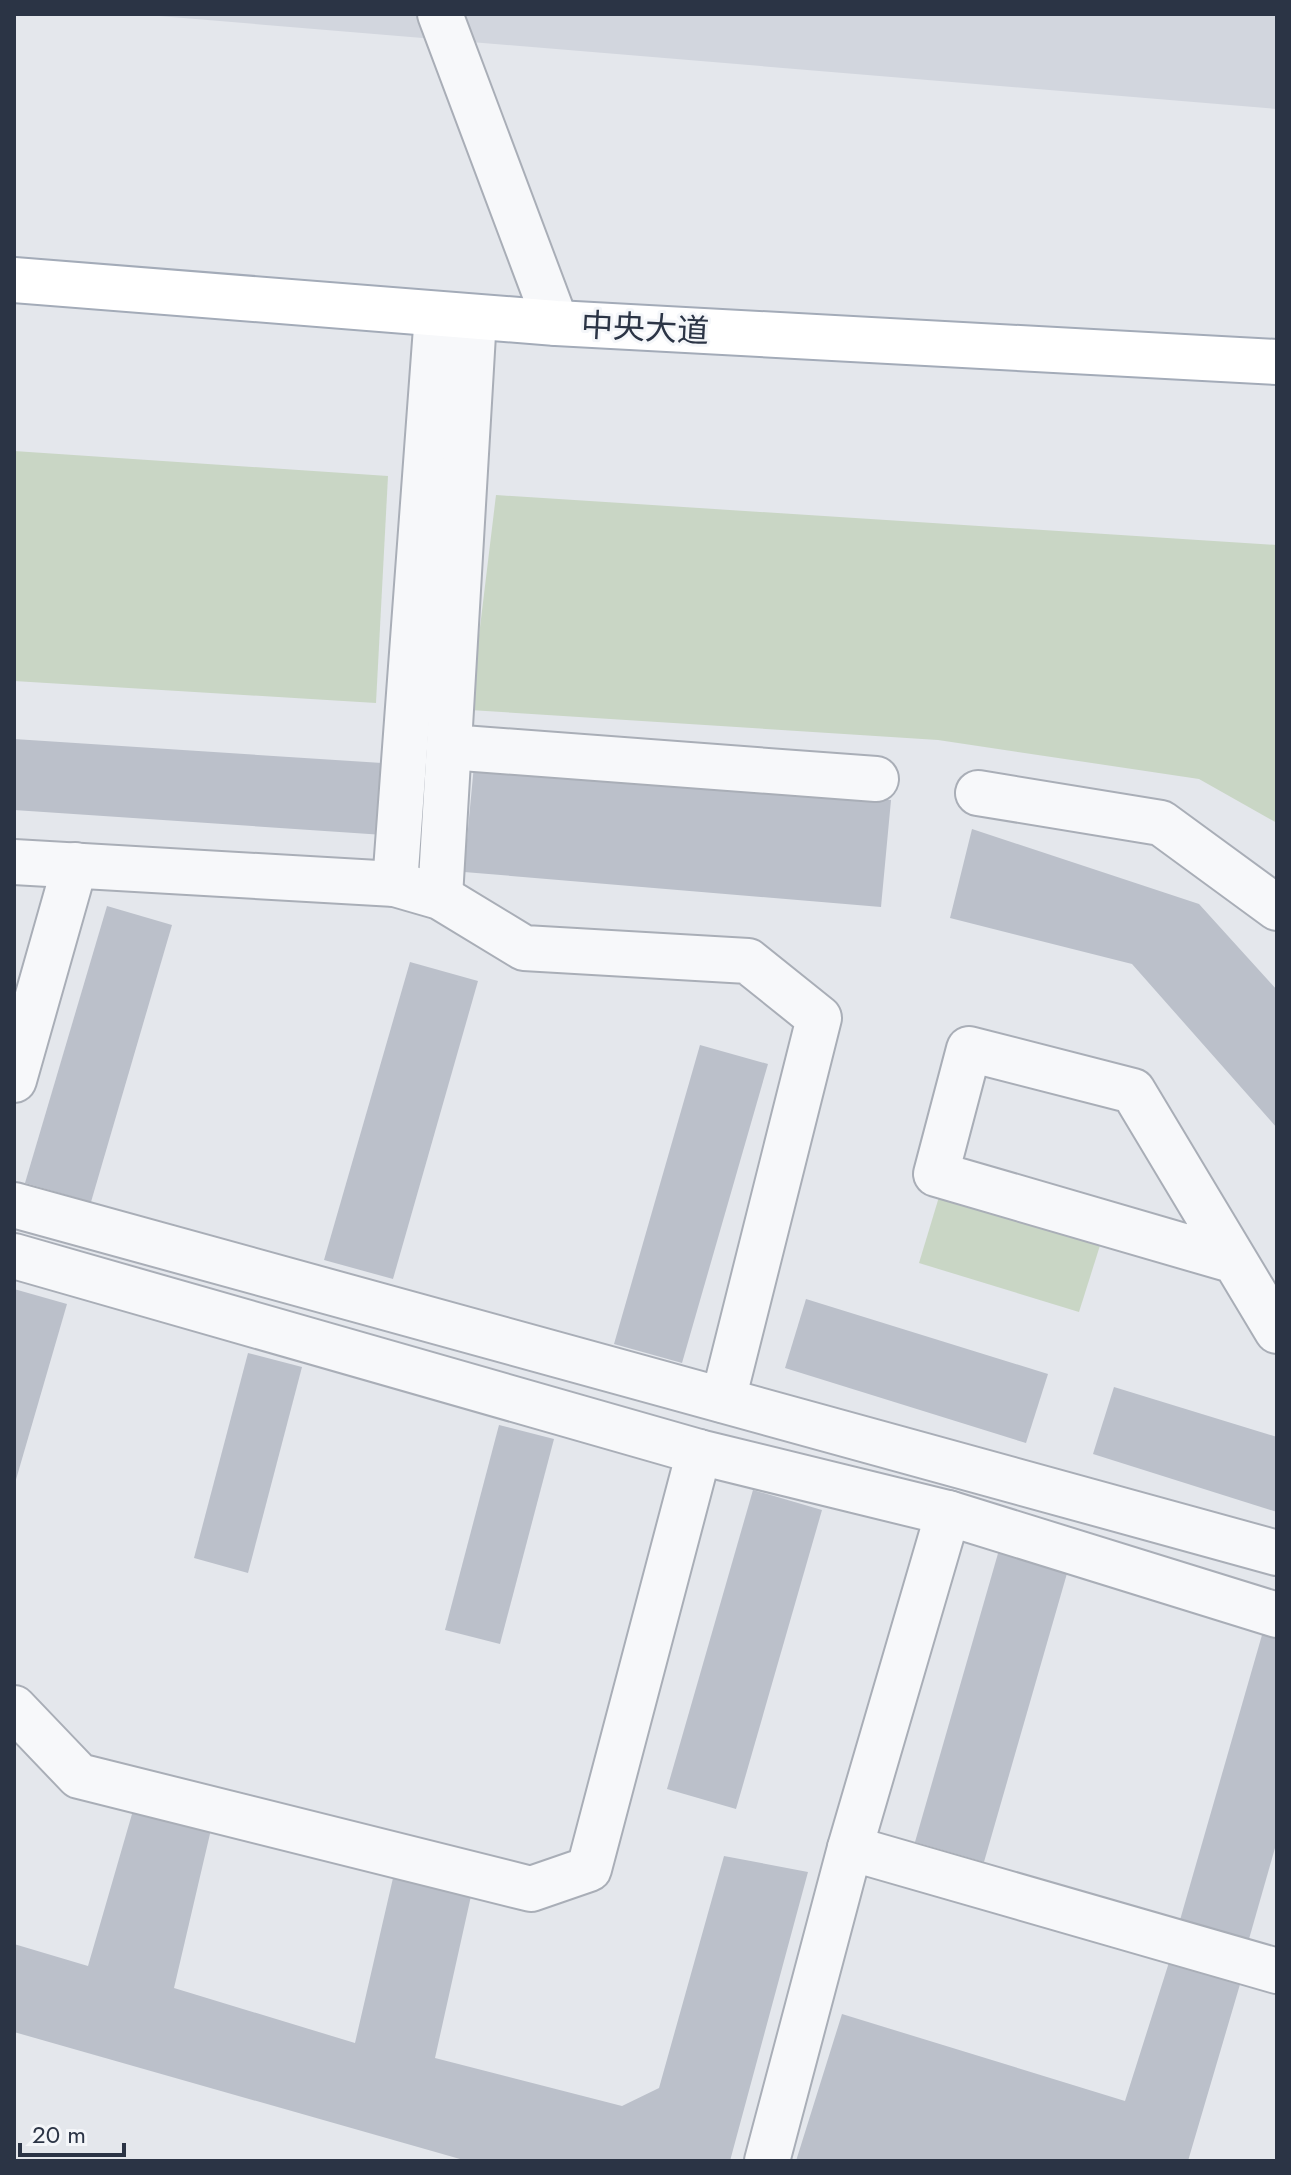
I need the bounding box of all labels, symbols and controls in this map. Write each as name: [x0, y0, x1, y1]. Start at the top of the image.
street label: 中央大道: [580, 302, 710, 354]
scale bar: [20, 2107, 124, 2157]
text: 20 m: [32, 2117, 86, 2152]

